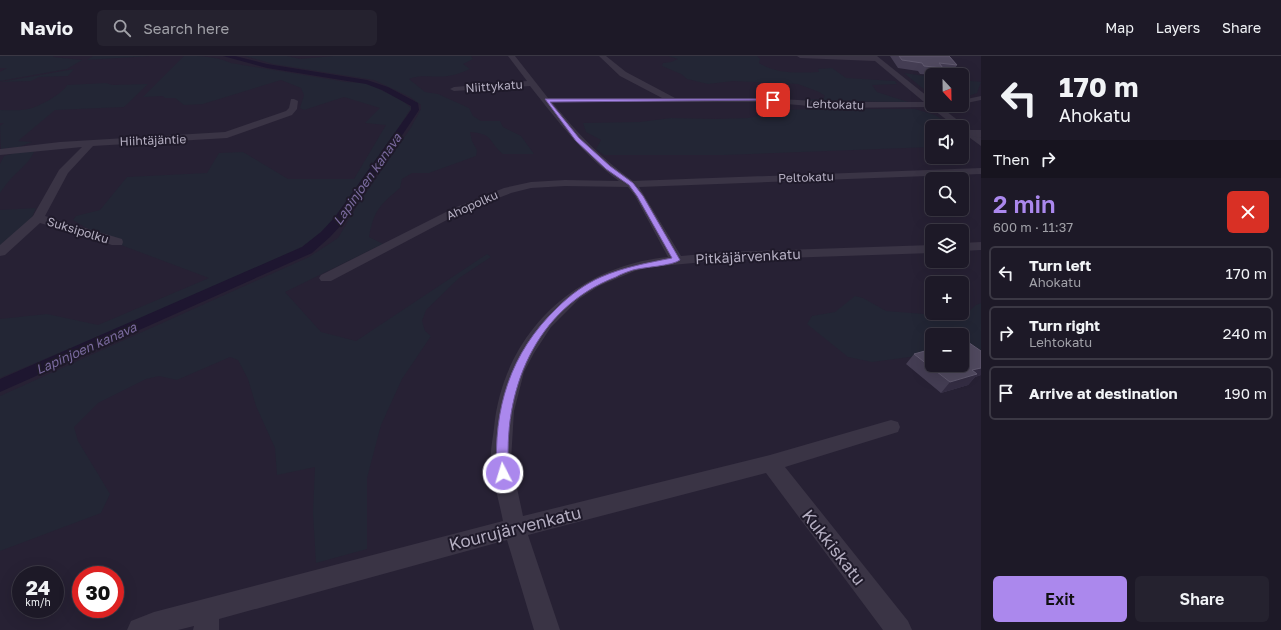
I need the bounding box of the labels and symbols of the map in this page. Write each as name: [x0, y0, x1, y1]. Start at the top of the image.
north arrow: [925, 68, 969, 112]
street label: Niittykatu: [465, 77, 523, 95]
pin: [756, 83, 790, 117]
street label: Lehtokatu: [806, 95, 864, 113]
water label: Lapinjoen kanava: [329, 130, 405, 228]
street label: Hiihtäjäntie: [119, 131, 187, 149]
street label: Peltokatu: [778, 169, 834, 185]
street label: Ahopolku: [444, 187, 500, 223]
street label: Suksipolku: [45, 214, 111, 246]
street label: Pitkäjärvenkatu: [695, 245, 801, 267]
water label: Lapinjoen kanava: [33, 318, 139, 377]
position arrow: [482, 452, 524, 494]
street label: Kourujärvenkatu: [447, 501, 583, 555]
street label: Kukkiskatu: [798, 505, 870, 589]
speed limit sign: 30: [72, 566, 124, 618]

